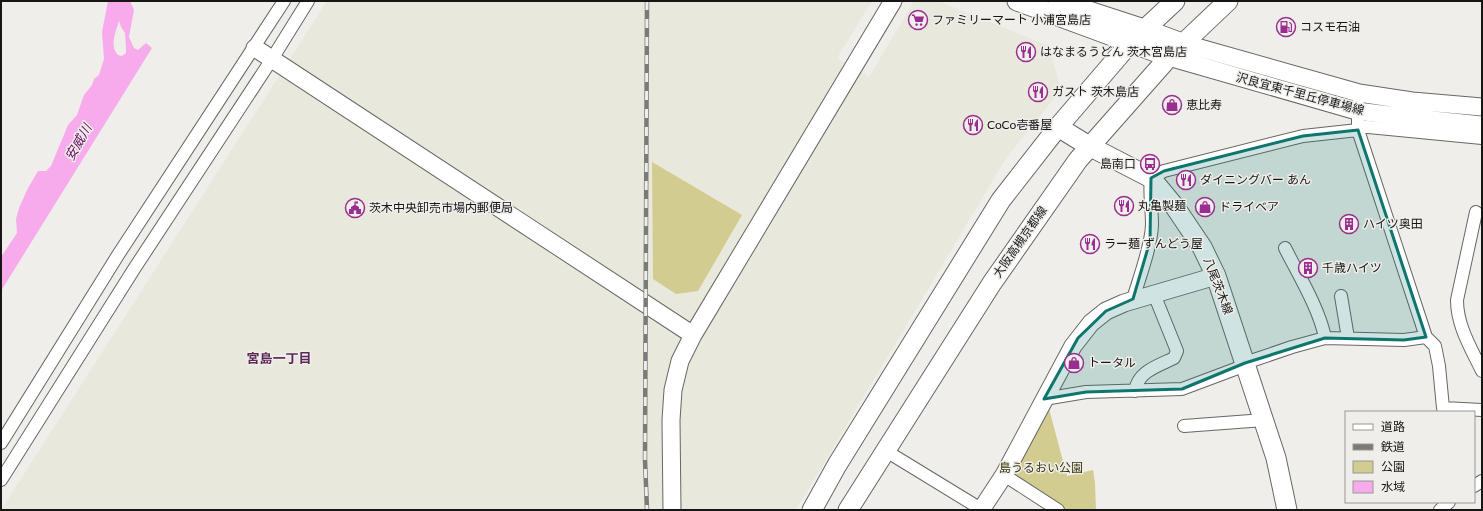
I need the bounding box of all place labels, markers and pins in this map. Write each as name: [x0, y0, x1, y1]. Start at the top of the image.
supermarket icon: ファミリーマート 小浦宮島店: [907, 9, 929, 31]
place label: ファミリーマート 小浦宮島店: [932, 12, 1091, 27]
fuel station icon: コスモ石油: [1275, 16, 1297, 38]
place label: コスモ石油: [1300, 19, 1360, 34]
restaurant icon: はなまるうどん 茨木宮島店: [1015, 41, 1037, 63]
place label: はなまるうどん 茨木宮島店: [1040, 44, 1187, 59]
restaurant icon: ガスト 茨木島店: [1027, 81, 1049, 103]
place label: ガスト 茨木島店: [1052, 84, 1139, 99]
shop icon: 恵比寿: [1161, 94, 1183, 116]
place label: 恵比寿: [1186, 97, 1222, 112]
restaurant icon: CoCo壱番屋: [962, 114, 984, 136]
place label: CoCo壱番屋: [987, 117, 1052, 132]
bus stop icon: 島南口: [1139, 153, 1161, 175]
place label: 島南口: [1100, 156, 1136, 171]
restaurant icon: ダイニングバー あん: [1175, 169, 1197, 191]
place label: ダイニングバー あん: [1200, 172, 1311, 187]
restaurant icon: 丸亀製麺: [1113, 195, 1135, 217]
shop icon: ドライベア: [1194, 196, 1216, 218]
public building icon: 茨木中央卸売市場内郵便局: [344, 197, 366, 219]
place label: 丸亀製麺: [1138, 198, 1186, 213]
place label: ドライベア: [1219, 199, 1279, 214]
place label: 茨木中央卸売市場内郵便局: [369, 200, 513, 215]
building icon: ハイツ奥田: [1338, 213, 1360, 235]
place label: ハイツ奥田: [1363, 216, 1423, 231]
restaurant icon: ラー麺 ずんどう屋: [1079, 233, 1101, 255]
place label: ラー麺 ずんどう屋: [1104, 236, 1203, 251]
building icon: 千歳ハイツ: [1297, 257, 1319, 279]
place label: 千歳ハイツ: [1322, 260, 1382, 275]
shop icon: トータル: [1063, 352, 1085, 374]
place label: トータル: [1088, 355, 1136, 370]

